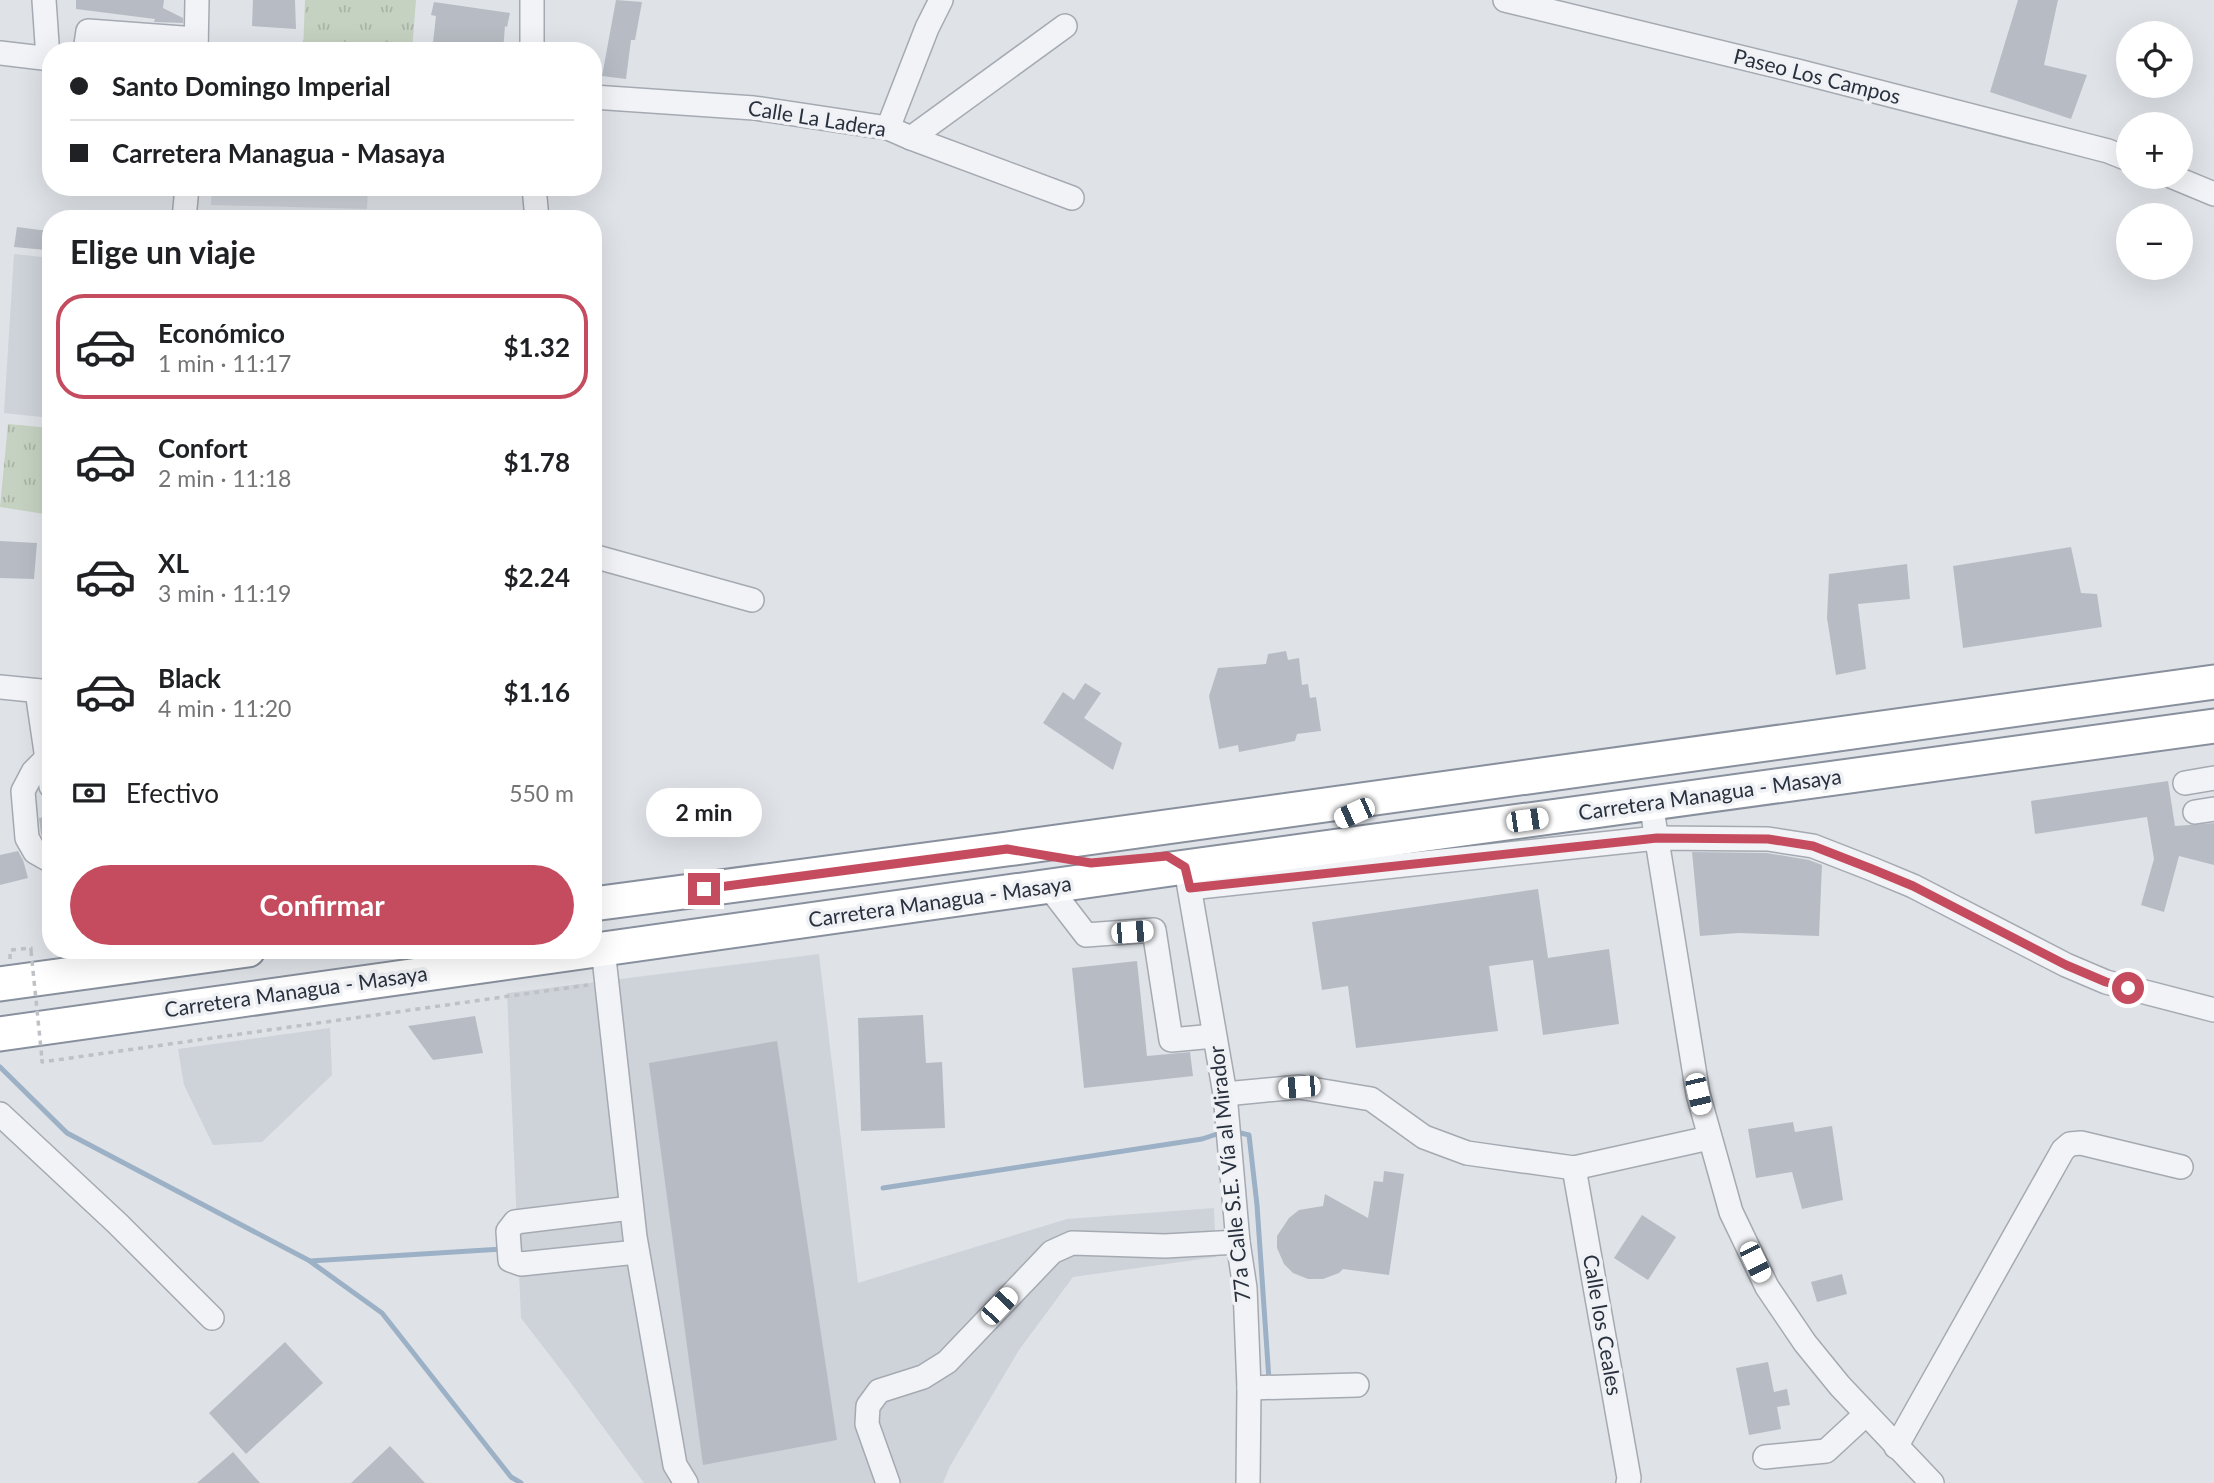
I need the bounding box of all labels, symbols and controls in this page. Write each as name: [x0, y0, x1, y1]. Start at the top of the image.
map controls: [2116, 21, 2193, 280]
button: locate: [2116, 21, 2193, 98]
street label: Paseo Los Campos: [1731, 43, 1903, 108]
text: Santo Domingo Imperial: [112, 70, 391, 102]
street label: Calle La Ladera: [746, 94, 888, 141]
button: +: [2116, 112, 2193, 189]
text: Carretera Managua - Masaya: [112, 137, 445, 169]
button: −: [2116, 203, 2193, 280]
text: Elige un viaje: [70, 232, 255, 271]
icon: car: [74, 315, 137, 378]
text: Económico: [158, 317, 285, 349]
text: $1.32: [504, 331, 570, 363]
text: 1 min · 11:17: [158, 349, 291, 377]
icon: car: [74, 430, 137, 493]
text: Confort: [158, 432, 248, 464]
text: $1.78: [504, 446, 570, 478]
text: 2 min · 11:18: [158, 464, 291, 492]
icon: car: [74, 545, 137, 608]
text: XL: [158, 547, 189, 579]
text: $2.24: [504, 561, 570, 593]
text: 3 min · 11:19: [158, 579, 291, 607]
icon: car: [74, 660, 137, 723]
text: Black: [158, 662, 221, 694]
text: $1.16: [504, 676, 570, 708]
text: 4 min · 11:20: [158, 694, 291, 722]
street label: Carretera Managua - Masaya: [1577, 763, 1843, 824]
icon: cash: [70, 774, 108, 812]
text: Efectivo: [126, 777, 219, 809]
text: 550 m: [509, 779, 574, 807]
callout: 2 min: [646, 788, 762, 836]
car: [1331, 795, 1378, 831]
text: 2 min: [675, 798, 733, 826]
car: [1505, 807, 1550, 833]
button: Confirmar: [70, 865, 574, 945]
street label: Carretera Managua - Masaya: [807, 870, 1073, 931]
route end: [688, 873, 720, 905]
car: [1111, 920, 1154, 944]
street label: Carretera Managua - Masaya: [163, 960, 429, 1021]
route start: [2112, 972, 2144, 1004]
street label: 77a Calle S.E. Vía al Mirador: [1203, 1044, 1254, 1304]
car: [1684, 1071, 1713, 1117]
car: [1278, 1075, 1321, 1099]
car: [1737, 1239, 1774, 1285]
street label: Calle los Ceales: [1579, 1252, 1628, 1397]
car: [977, 1283, 1022, 1329]

